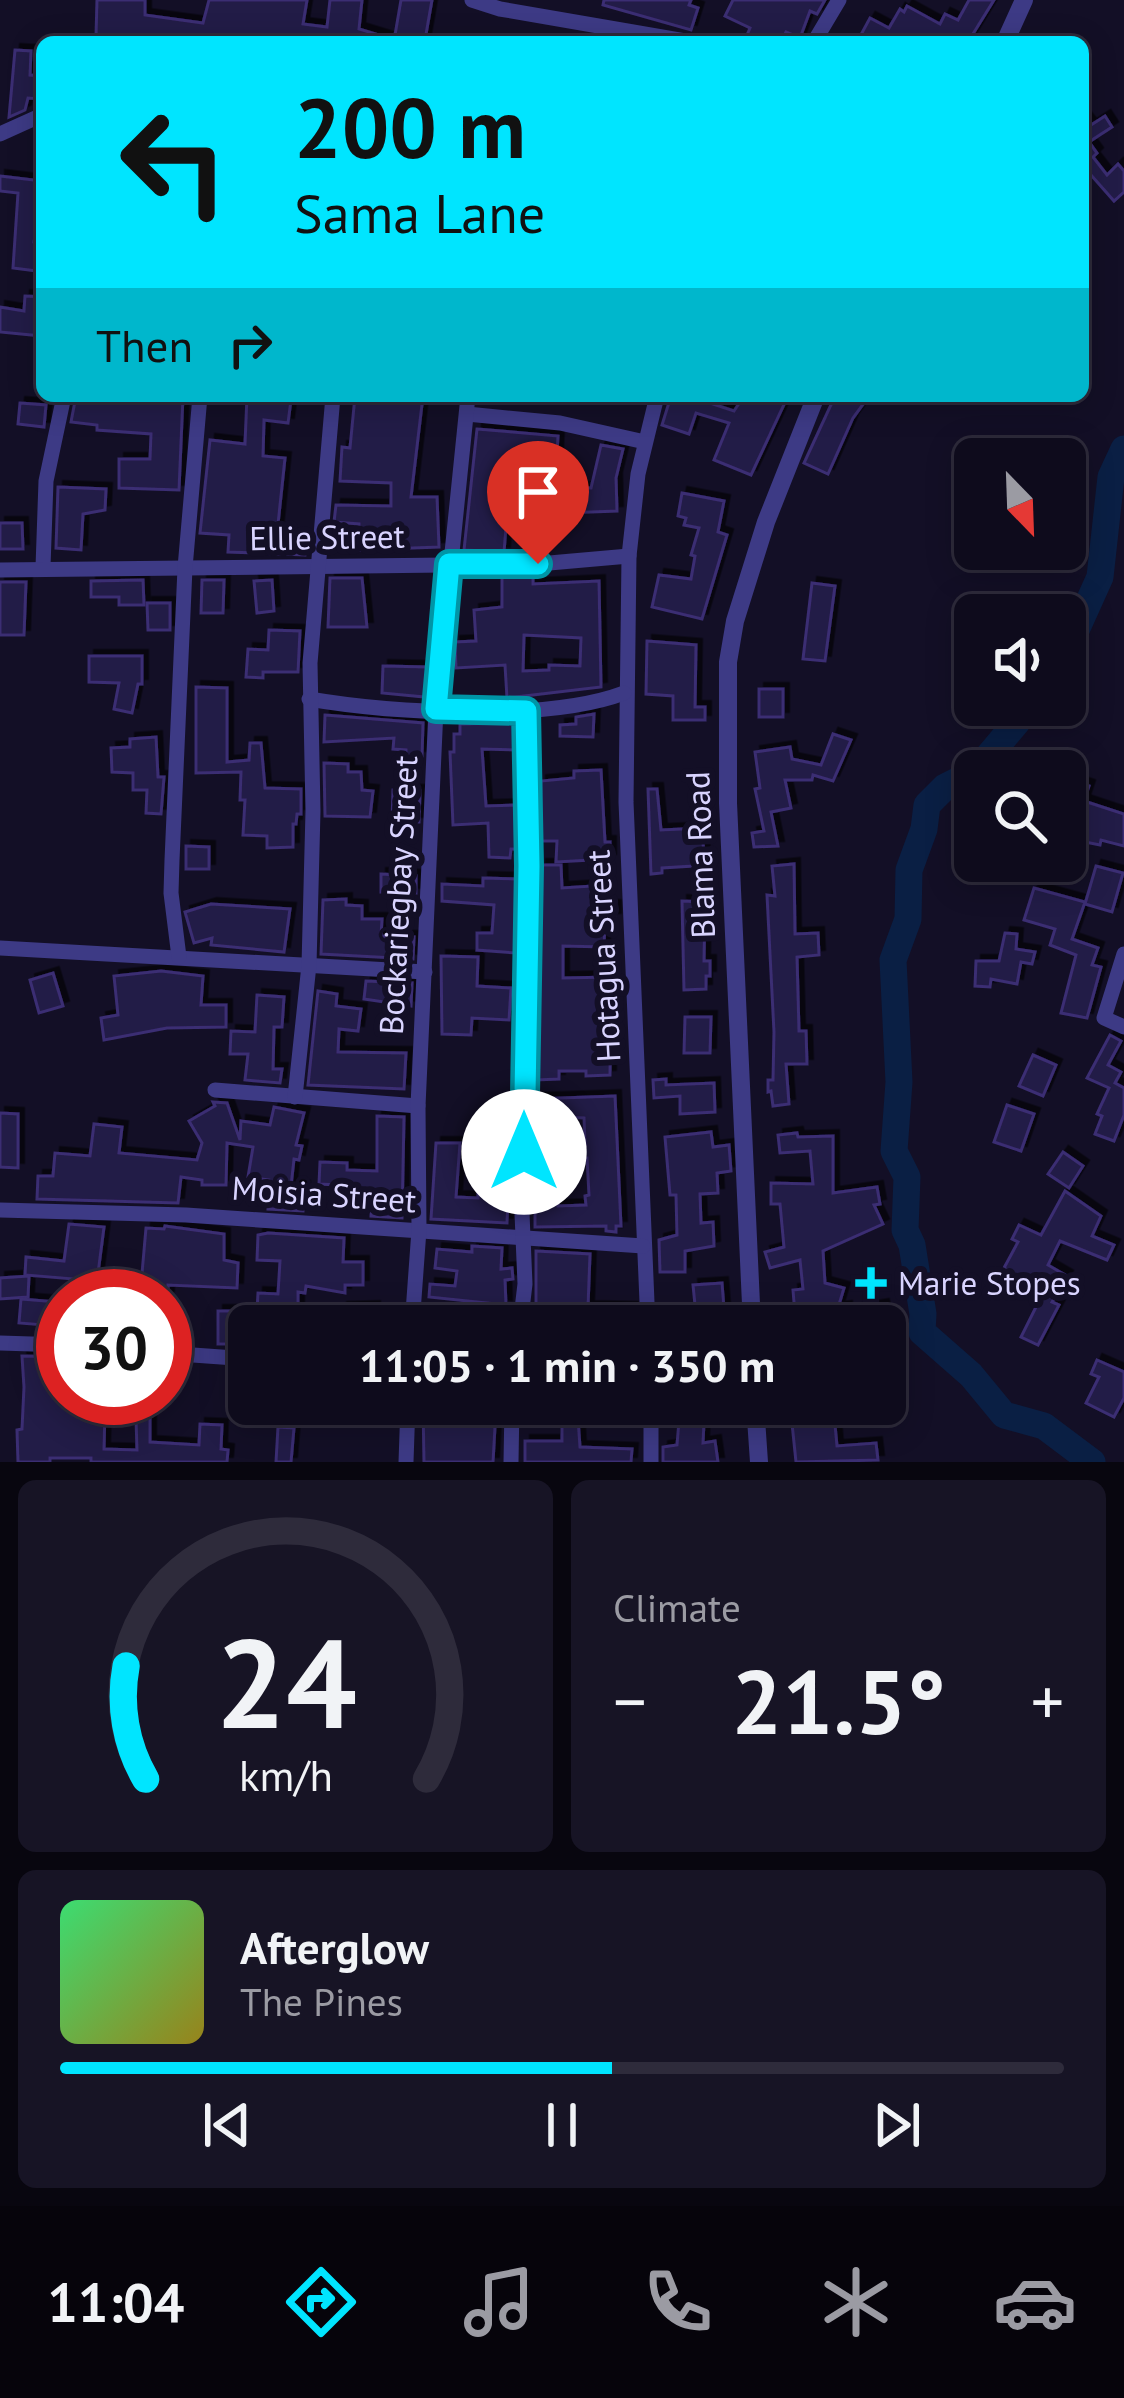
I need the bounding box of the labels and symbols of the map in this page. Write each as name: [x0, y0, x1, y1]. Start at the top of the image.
north arrow: [954, 438, 1086, 570]
pin: [487, 441, 589, 564]
street label: Ellie Street: [249, 514, 405, 559]
street label: Bockariegbay Street: [369, 754, 426, 1036]
street label: Blama Road: [675, 771, 724, 939]
street label: Hotagua Street: [575, 849, 630, 1063]
position arrow: [461, 1089, 587, 1215]
street label: Moisia Street: [230, 1166, 418, 1221]
place label: Marie Stopes: [898, 1261, 1081, 1304]
marker: Marie Stopes: [855, 1267, 887, 1299]
speed limit sign: 30: [36, 1269, 192, 1425]

